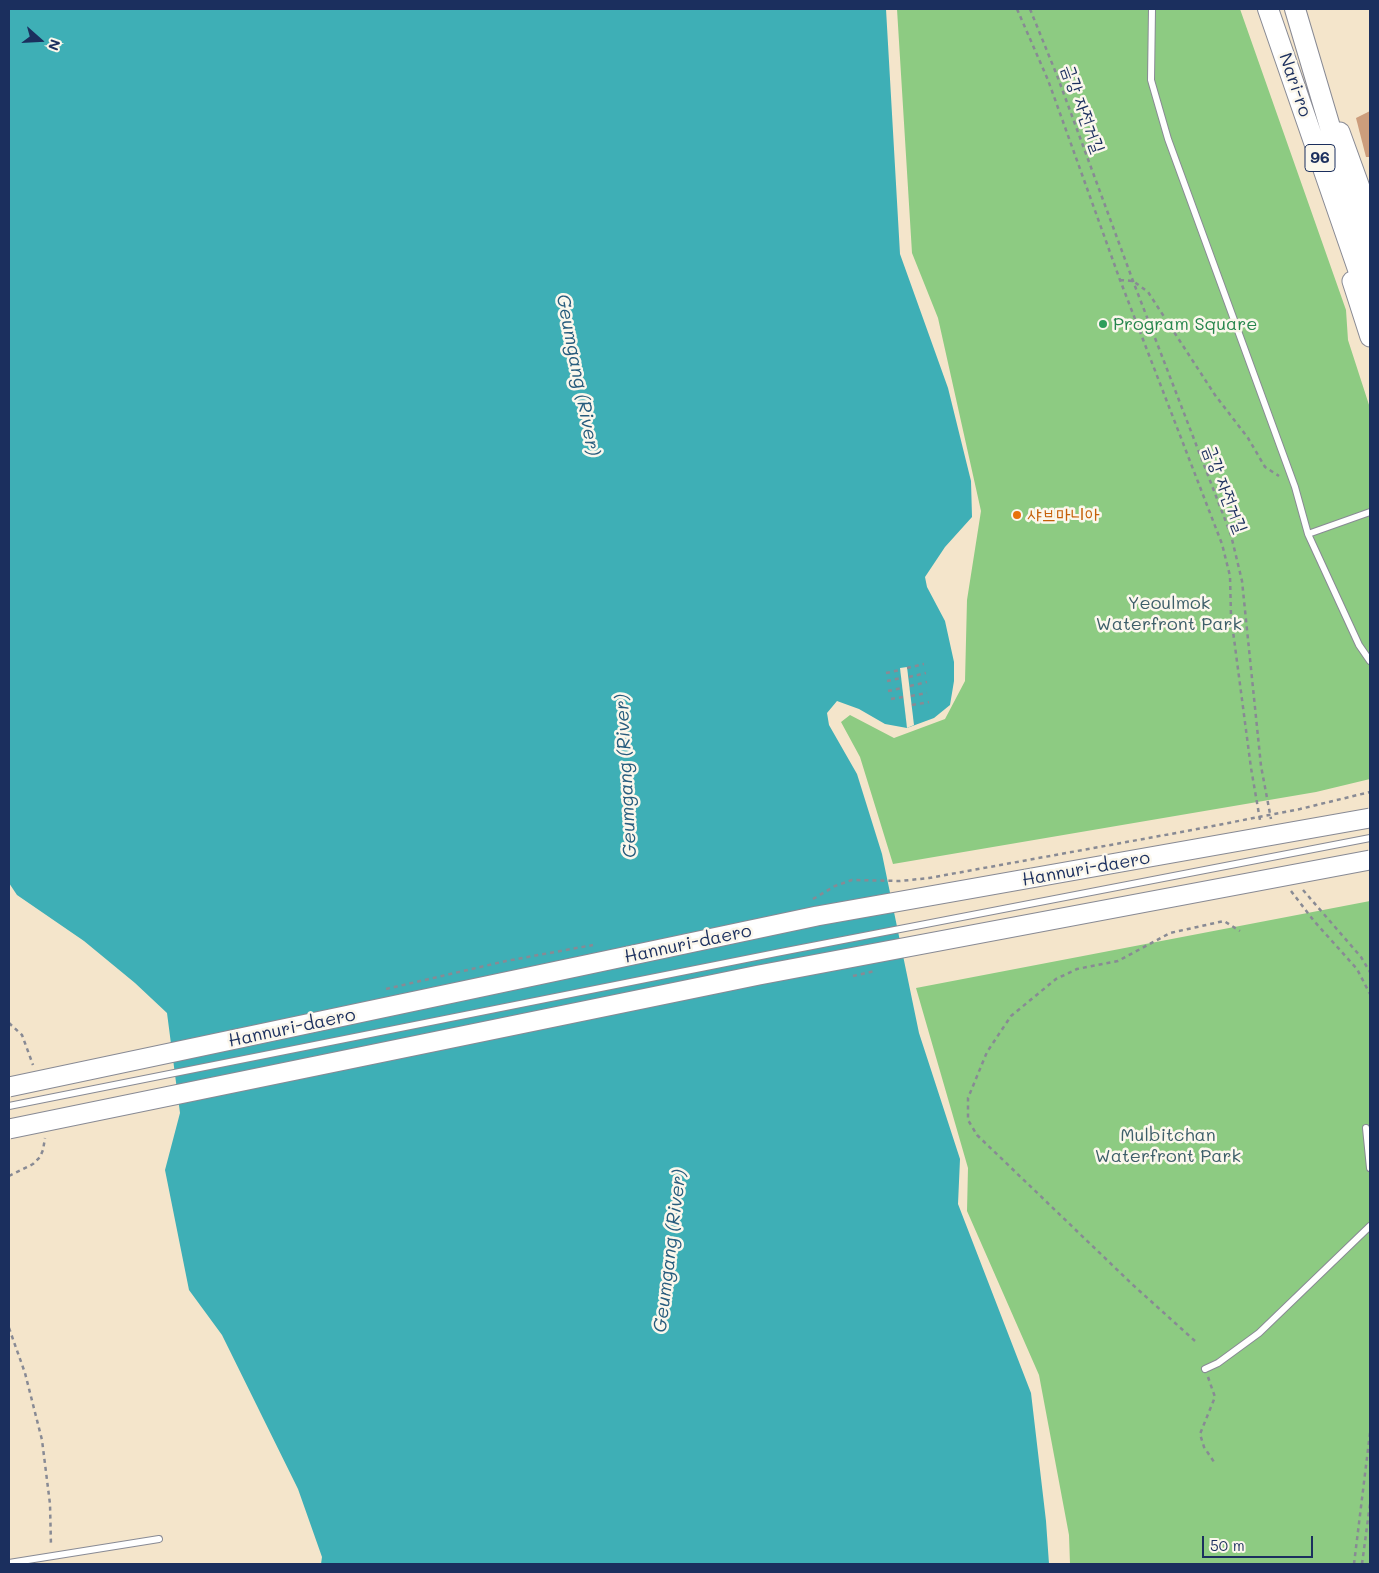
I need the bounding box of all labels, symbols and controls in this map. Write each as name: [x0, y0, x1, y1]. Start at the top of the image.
north arrow: [15, 15, 65, 65]
text: N: [44, 37, 65, 53]
street label: Nari-ro: [1274, 50, 1316, 120]
street label: 금강 자전거길: [1057, 62, 1109, 156]
road number: 96: [1305, 144, 1335, 172]
water label: Geumgang (River): [551, 292, 605, 458]
place label: Program Square: [1113, 313, 1257, 335]
marker: Program Square: [1097, 318, 1109, 330]
street label: 금강 자전거길: [1198, 442, 1252, 536]
place label: 샤브마니아: [1027, 504, 1099, 526]
marker: 샤브마니아: [1011, 509, 1023, 521]
park label: Yeoulmok Waterfront Park: [1096, 592, 1242, 634]
water label: Geumgang (River): [610, 693, 642, 859]
street label: Hannuri-daero: [1020, 847, 1152, 891]
street label: Hannuri-daero: [622, 920, 754, 968]
street label: Hannuri-daero: [226, 1004, 358, 1052]
park label: Mulbitchan Waterfront Park: [1095, 1124, 1241, 1166]
water label: Geumgang (River): [649, 1168, 691, 1334]
scale bar: [1204, 1526, 1315, 1558]
text: 50 m: [1210, 1535, 1245, 1555]

